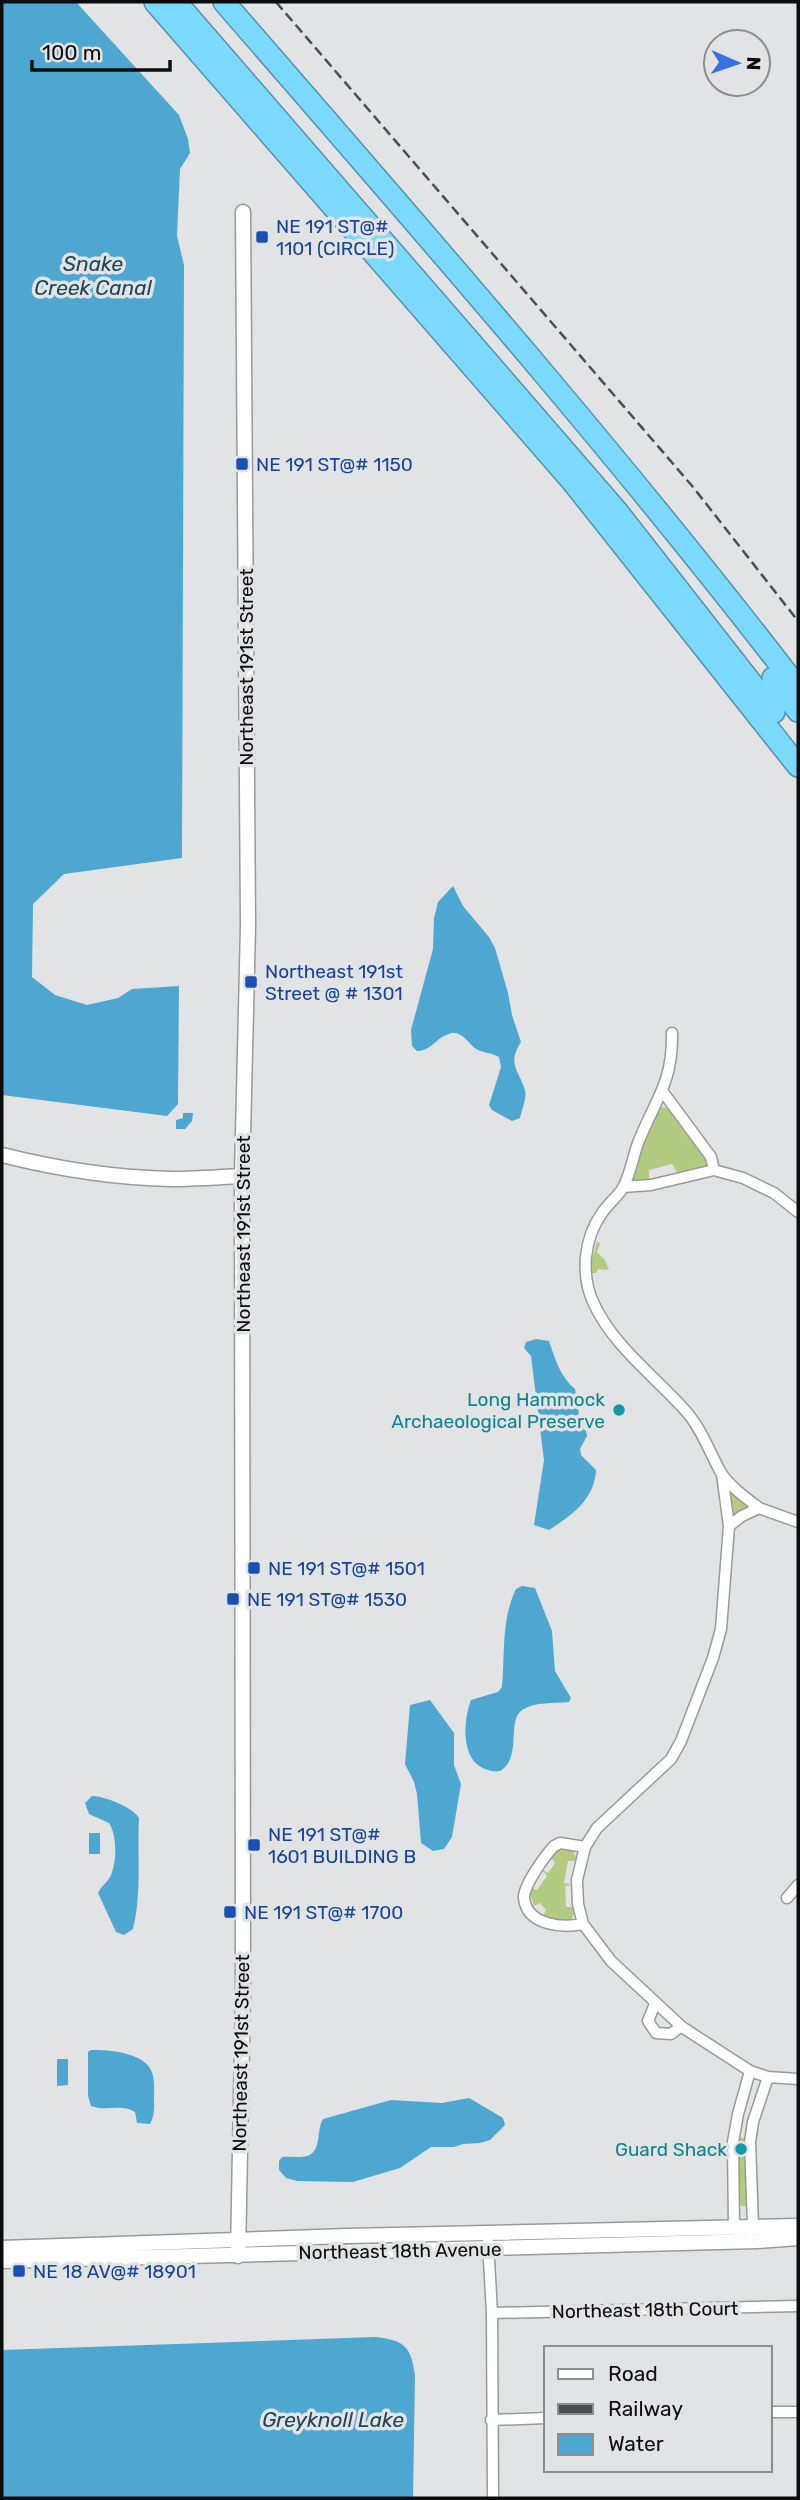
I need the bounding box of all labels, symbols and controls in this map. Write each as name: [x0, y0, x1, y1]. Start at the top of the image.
scale bar: [32, 28, 170, 72]
north arrow: [702, 28, 772, 98]
text: 100 m: [42, 40, 101, 65]
text: N: [742, 56, 765, 71]
place label: NE 191 ST@# 1101 (CIRCLE): [276, 215, 395, 260]
marker: NE 191 ST@# 1101 (CIRCLE): [254, 229, 270, 245]
water label: Snake Creek Canal: [34, 251, 153, 300]
place label: NE 191 ST@# 1150: [256, 453, 413, 476]
marker: NE 191 ST@# 1150: [234, 456, 250, 472]
street label: Northeast 191st Street: [235, 568, 258, 766]
place label: Northeast 191st Street @ # 1301: [265, 960, 403, 1005]
marker: Northeast 191st Street @ # 1301: [243, 974, 259, 990]
street label: Northeast 191st Street: [232, 1135, 255, 1333]
place label: Long Hammock Archaeological Preserve: [391, 1388, 605, 1433]
marker: Long Hammock Archaeological Preserve: [611, 1402, 627, 1418]
place label: NE 191 ST@# 1501: [268, 1557, 425, 1580]
marker: NE 191 ST@# 1501: [246, 1560, 262, 1576]
place label: NE 191 ST@# 1530: [247, 1588, 407, 1611]
marker: NE 191 ST@# 1530: [225, 1591, 241, 1607]
place label: NE 191 ST@# 1601 BUILDING B: [268, 1823, 416, 1868]
marker: NE 191 ST@# 1601 BUILDING B: [246, 1837, 262, 1853]
place label: NE 191 ST@# 1700: [244, 1901, 403, 1924]
marker: NE 191 ST@# 1700: [222, 1904, 238, 1920]
street label: Northeast 191st Street: [228, 1954, 254, 2152]
place label: Guard Shack: [615, 2138, 727, 2161]
marker: Guard Shack: [733, 2141, 749, 2157]
street label: Northeast 18th Avenue: [298, 2238, 502, 2264]
place label: NE 18 AV@# 18901: [33, 2260, 196, 2283]
marker: NE 18 AV@# 18901: [11, 2263, 27, 2279]
street label: Northeast 18th Court: [551, 2297, 739, 2323]
legend: [544, 2346, 772, 2472]
text: Road: [608, 2361, 658, 2386]
text: Railway: [608, 2396, 683, 2421]
water label: Greyknoll Lake: [262, 2407, 404, 2432]
text: Water: [608, 2431, 664, 2456]

